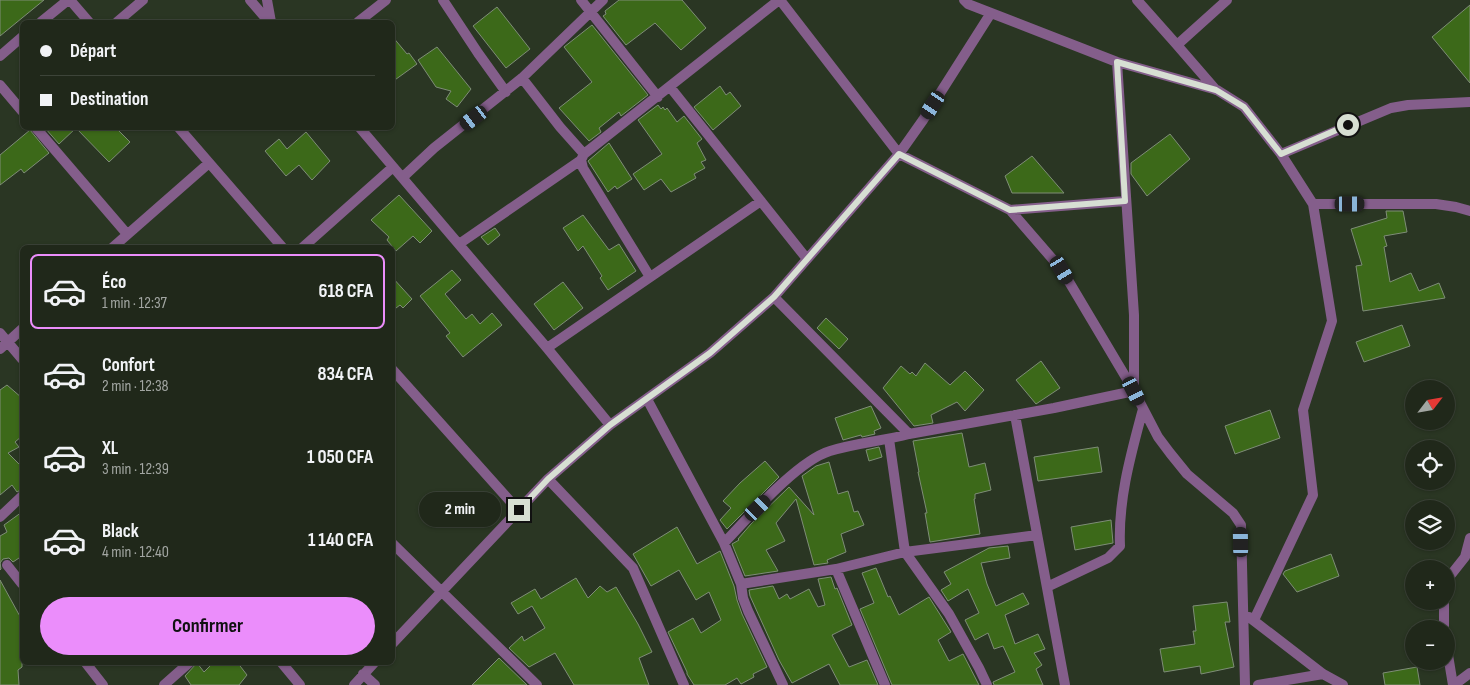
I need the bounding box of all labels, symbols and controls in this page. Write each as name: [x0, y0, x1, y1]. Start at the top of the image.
text: Départ: [70, 40, 116, 63]
text: Destination: [70, 88, 148, 111]
car: [918, 88, 947, 122]
car: [457, 103, 490, 133]
route start: [1337, 114, 1359, 136]
car: [1335, 197, 1365, 212]
car: [1047, 253, 1076, 287]
icon: car: [42, 269, 87, 314]
text: Éco: [102, 271, 126, 294]
text: 618 CFA: [318, 280, 373, 303]
text: 1 min · 12:37: [102, 294, 167, 313]
icon: car: [42, 352, 87, 397]
text: Confort: [102, 354, 155, 377]
text: 834 CFA: [317, 363, 373, 386]
car: [1120, 374, 1147, 408]
text: 2 min · 12:38: [102, 377, 169, 396]
north arrow: [1405, 380, 1455, 430]
map controls: [1405, 380, 1455, 670]
icon: car: [42, 435, 87, 480]
text: XL: [102, 437, 118, 460]
button: locate: [1405, 440, 1455, 490]
text: 1 050 CFA: [307, 446, 373, 469]
text: 3 min · 12:39: [102, 460, 169, 479]
callout: 2 min: [419, 492, 502, 528]
car: [741, 492, 774, 524]
route end: [508, 499, 530, 521]
text: 2 min: [445, 500, 475, 519]
button: layers: [1405, 500, 1455, 550]
icon: car: [42, 518, 87, 563]
text: Black: [102, 520, 139, 543]
car: [1233, 527, 1248, 557]
text: 1 140 CFA: [308, 529, 373, 552]
text: 4 min · 12:40: [102, 543, 169, 562]
button: +: [1405, 560, 1455, 610]
button: Confirmer: [40, 597, 375, 655]
button: −: [1405, 620, 1455, 670]

